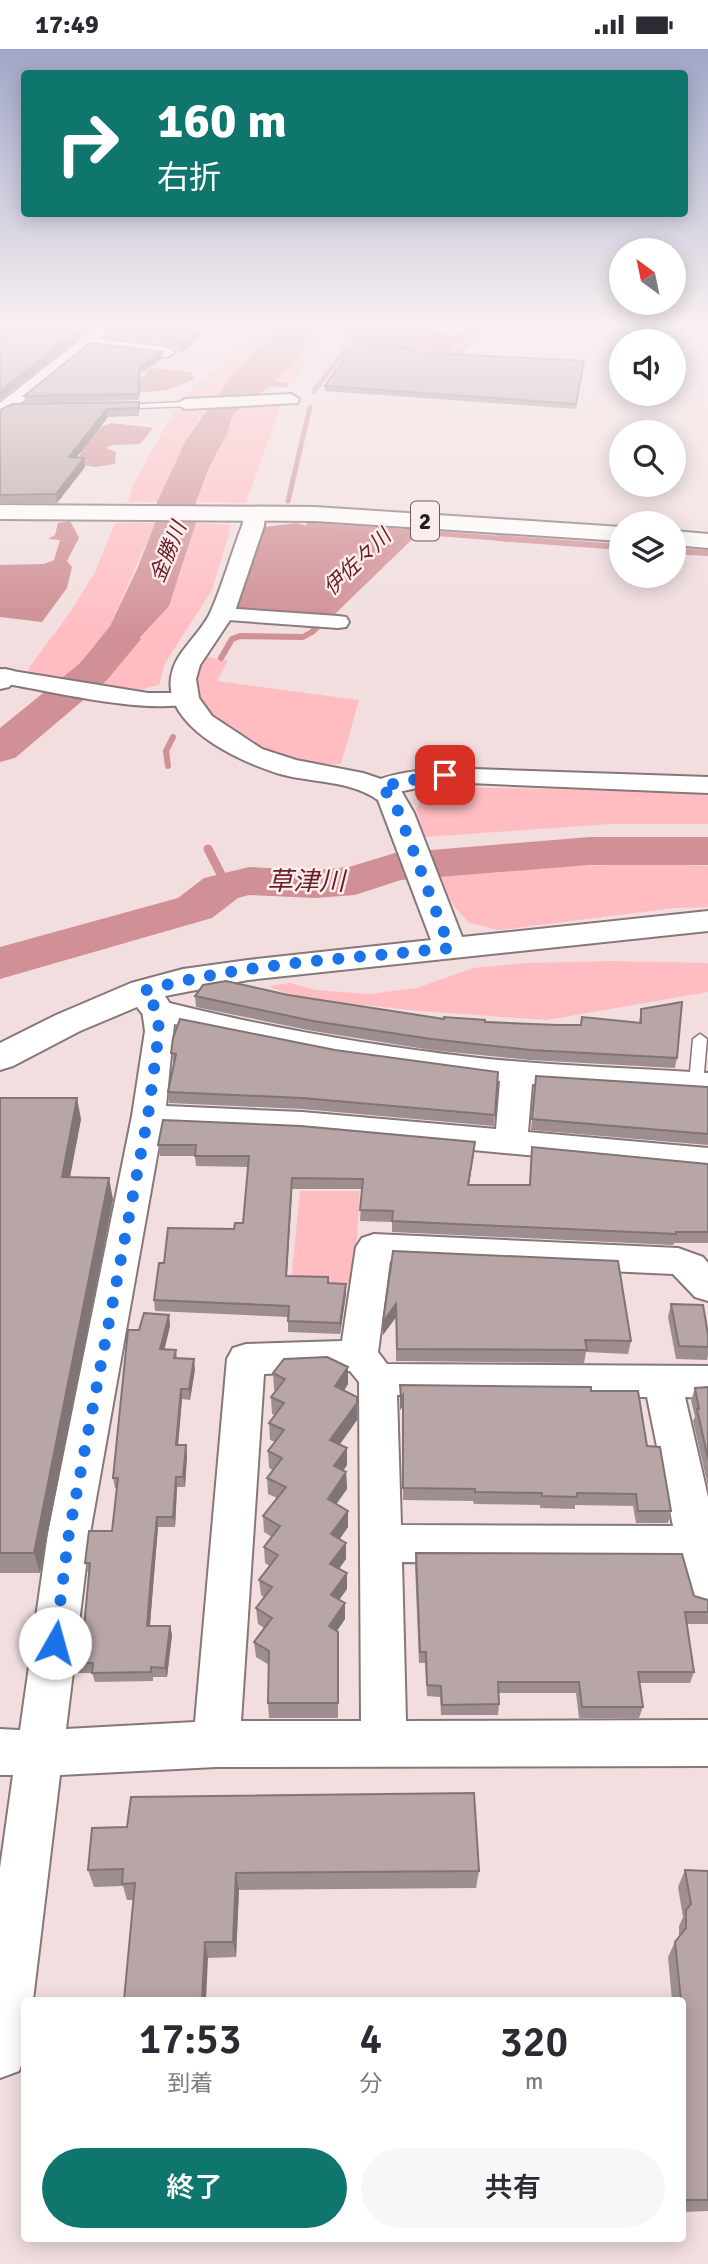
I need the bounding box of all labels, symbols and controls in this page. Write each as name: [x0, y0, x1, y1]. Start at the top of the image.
text: 17:49: [35, 9, 99, 41]
text: 160 m: [157, 91, 287, 151]
icon: right: [42, 98, 133, 189]
text: 右折: [157, 158, 221, 197]
north arrow: [609, 238, 686, 315]
map controls: [609, 238, 686, 588]
button: sound: [609, 329, 686, 406]
button: search: [609, 420, 686, 497]
road number: 2: [411, 501, 439, 541]
button: layers: [609, 511, 686, 588]
water label: 金勝川: [144, 516, 193, 586]
water label: 伊佐々川: [318, 522, 398, 601]
pin: [415, 745, 475, 805]
icon: arrive: [426, 756, 464, 794]
water label: 草津川: [267, 866, 348, 898]
position arrow: [18, 1606, 92, 1680]
text: 17:53: [139, 2014, 241, 2065]
text: 4: [359, 2014, 382, 2065]
text: 320: [500, 2017, 568, 2068]
text: m: [525, 2067, 543, 2096]
text: 到着: [167, 2069, 213, 2098]
text: 分: [359, 2069, 382, 2098]
button: 終了: [42, 2148, 347, 2228]
button: 共有: [361, 2148, 665, 2228]

